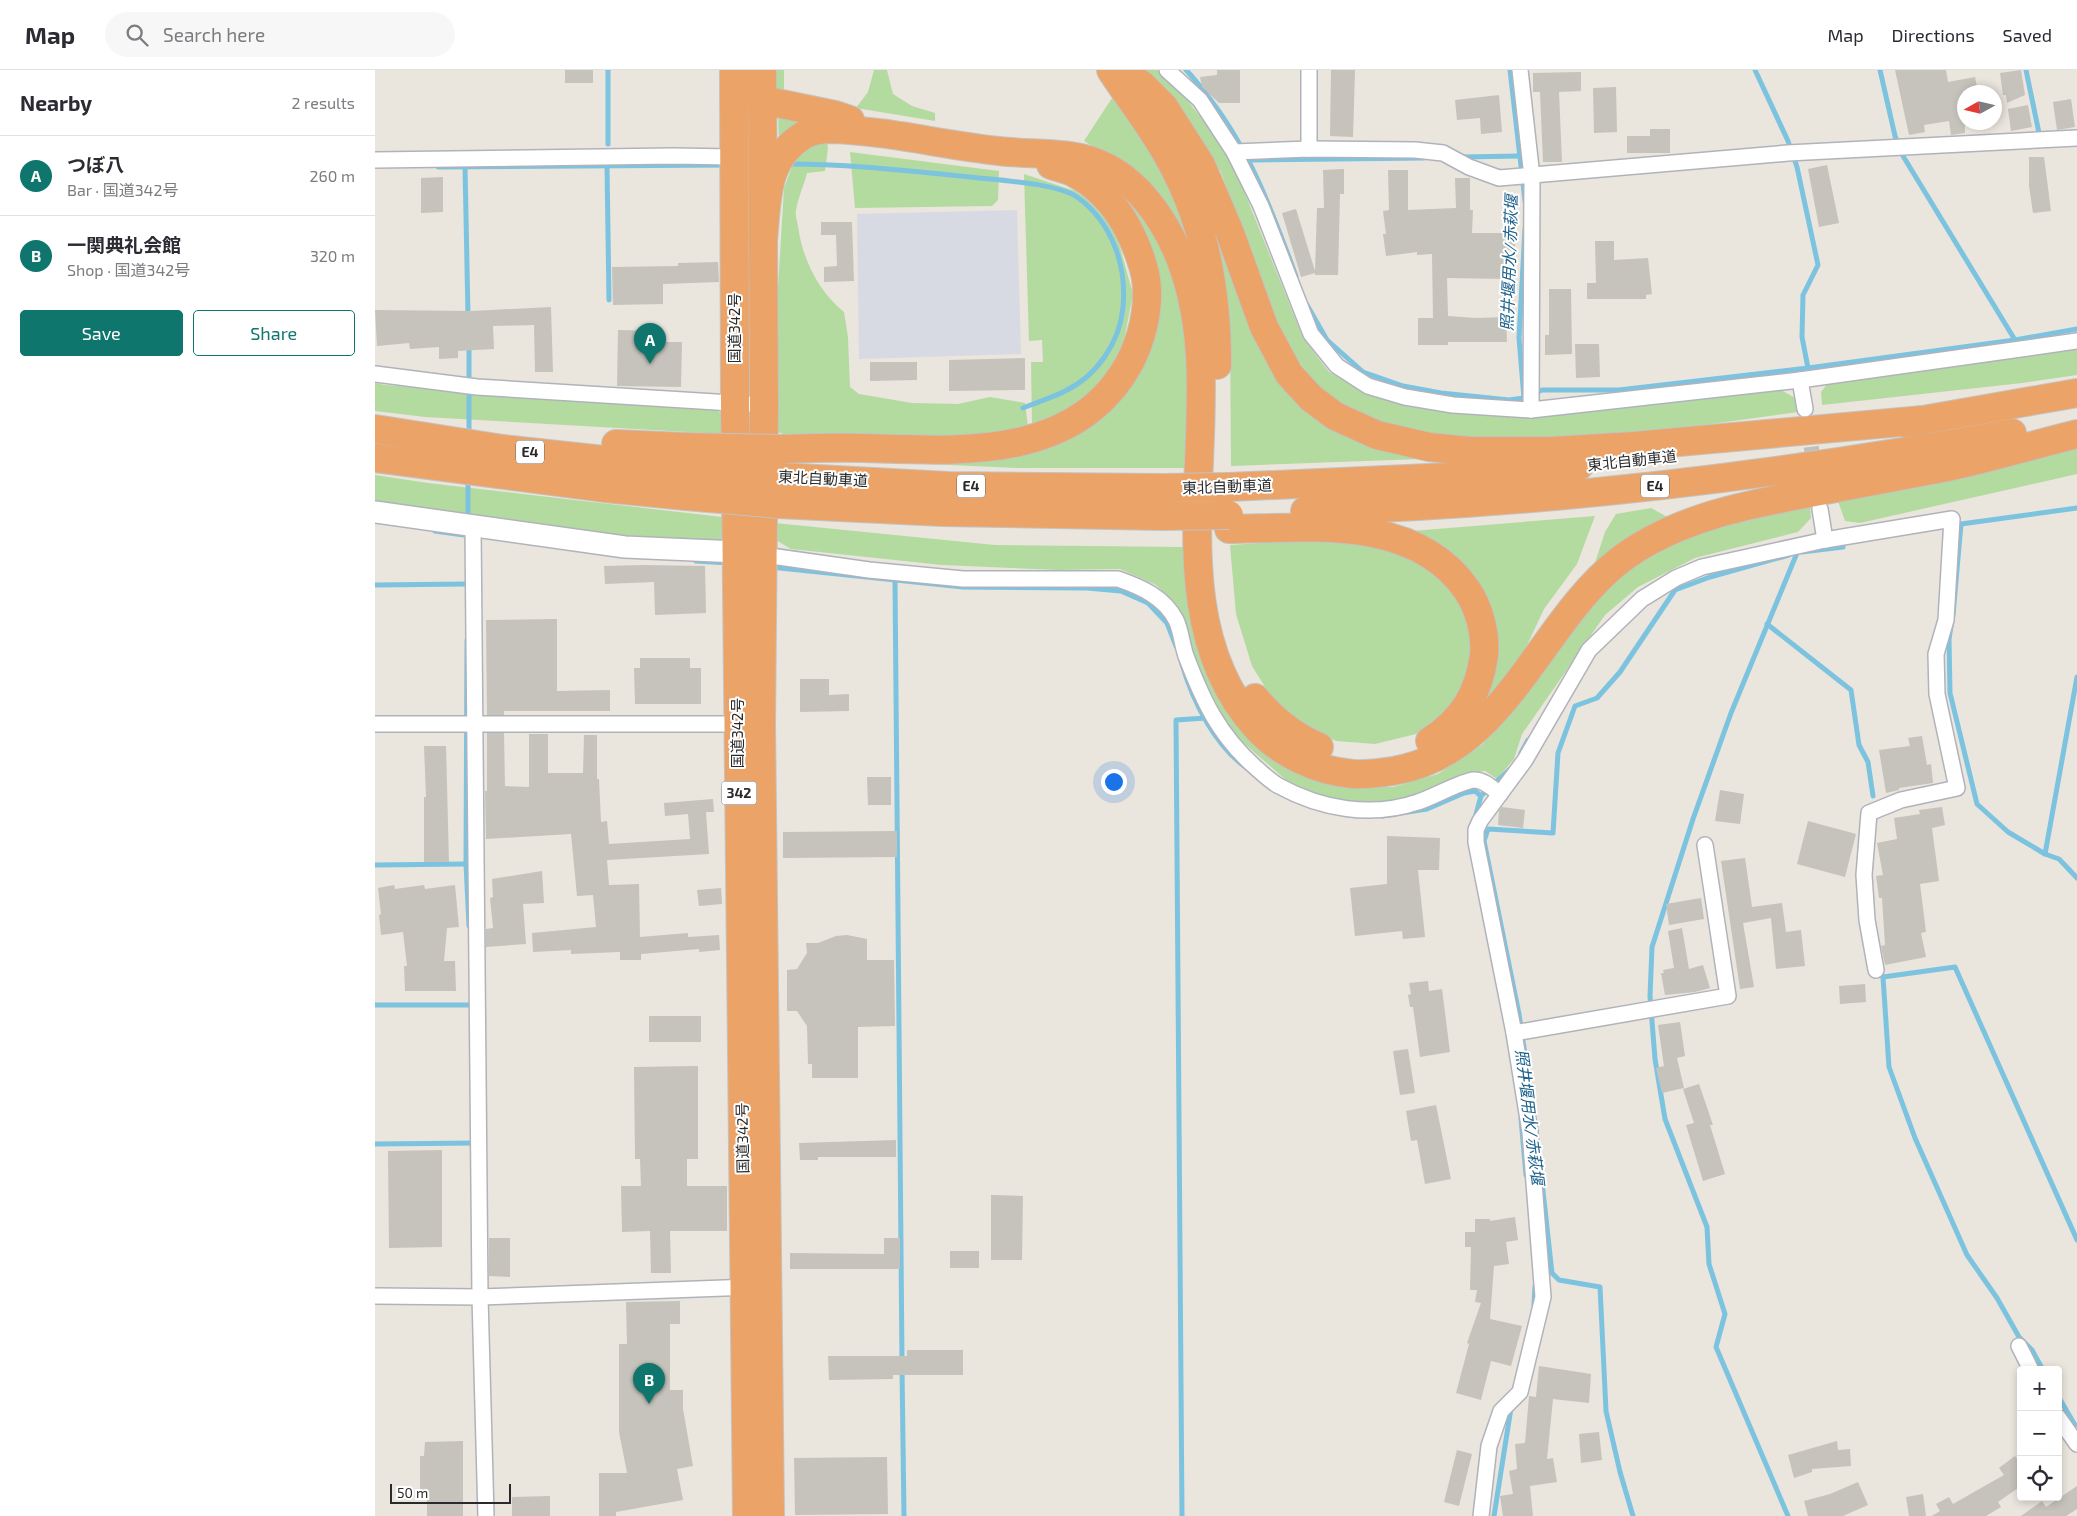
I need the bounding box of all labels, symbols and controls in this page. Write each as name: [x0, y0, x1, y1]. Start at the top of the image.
search box: [105, 12, 455, 57]
text: Map: [25, 20, 75, 49]
icon: search: [123, 21, 151, 49]
text: Search here: [163, 23, 265, 46]
text: Map: [1827, 24, 1864, 46]
text: Directions: [1892, 24, 1975, 46]
text: Saved: [2003, 24, 2052, 46]
north arrow: [1957, 85, 2002, 130]
text: Nearby: [20, 90, 92, 115]
text: 2 results: [292, 93, 355, 112]
text: つぼ八: [67, 153, 124, 176]
text: A: [31, 166, 41, 185]
text: 260 m: [310, 166, 355, 185]
text: Bar · 国道342号: [67, 180, 178, 199]
water label: 照井堰用水/赤萩堰: [1497, 192, 1520, 331]
text: 一関典礼会館: [67, 233, 181, 256]
text: B: [31, 246, 41, 265]
text: 320 m: [310, 246, 355, 265]
text: Shop · 国道342号: [67, 260, 190, 279]
street label: 国道342号: [725, 293, 743, 364]
button: Save: [20, 310, 183, 356]
button: Share: [193, 310, 355, 356]
pin: A: [634, 323, 666, 364]
road number: E4: [516, 441, 544, 464]
street label: 東北自動車道: [1586, 446, 1678, 474]
street label: 東北自動車道: [778, 467, 868, 489]
road number: E4: [957, 474, 985, 498]
road number: E4: [1641, 474, 1669, 498]
street label: 東北自動車道: [1182, 475, 1272, 497]
street label: 国道342号: [728, 698, 746, 769]
your location: [1101, 769, 1127, 795]
road number: 342: [721, 781, 757, 804]
water label: 照井堰用水/赤萩堰: [1513, 1048, 1549, 1189]
street label: 国道342号: [732, 1102, 752, 1174]
pin: B: [633, 1363, 665, 1404]
map controls: [2017, 1366, 2062, 1501]
button: +: [2017, 1366, 2062, 1411]
button: −: [2017, 1411, 2062, 1456]
button: locate: [2017, 1456, 2062, 1501]
scale bar: [390, 1481, 511, 1504]
text: 50 m: [397, 1484, 428, 1501]

